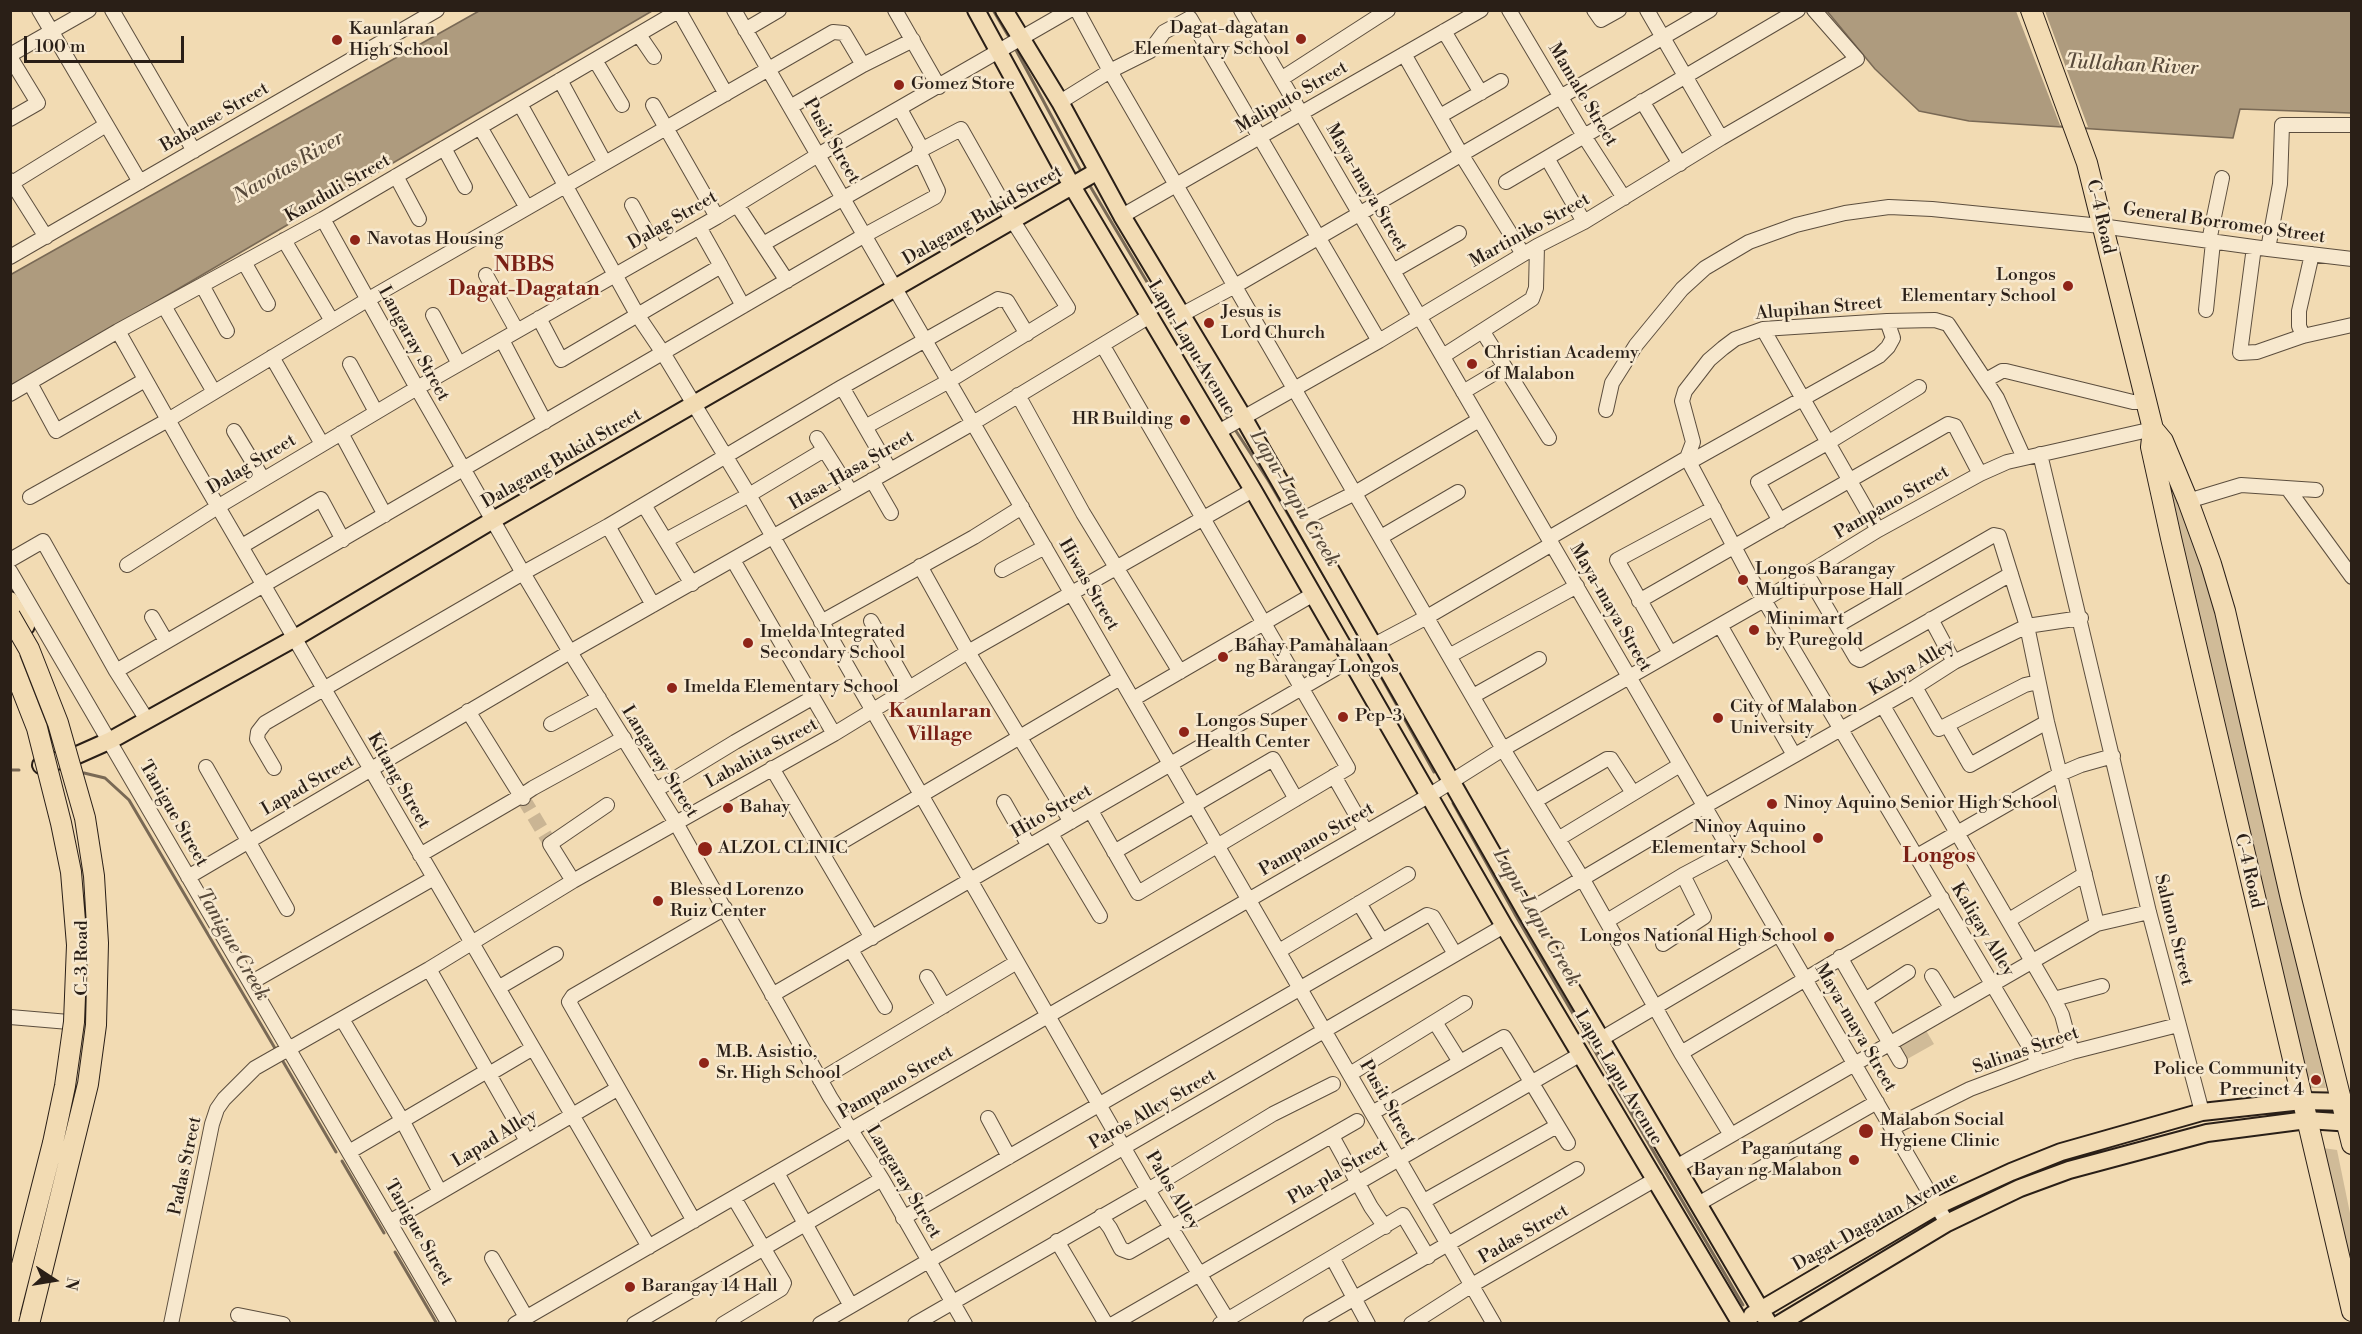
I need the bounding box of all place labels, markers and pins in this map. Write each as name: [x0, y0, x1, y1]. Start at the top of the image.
place label: Dagat-dagatan Elementary School: [1134, 18, 1289, 60]
place label: Kaunlaran High School: [349, 19, 449, 62]
marker: Dagat-dagatan Elementary School: [1294, 32, 1308, 46]
marker: Kaunlaran High School: [330, 33, 344, 47]
place label: Gomez Store: [911, 74, 1015, 96]
marker: Gomez Store: [892, 78, 906, 92]
place label: Navotas Housing: [367, 229, 504, 251]
marker: Navotas Housing: [348, 233, 362, 247]
place label: Longos Elementary School: [1901, 265, 2056, 308]
marker: Longos Elementary School: [2061, 279, 2075, 293]
place label: Jesus is Lord Church: [1221, 302, 1325, 344]
marker: Jesus is Lord Church: [1202, 316, 1216, 330]
place label: Christian Academy of Malabon: [1484, 343, 1639, 386]
marker: Christian Academy of Malabon: [1465, 357, 1479, 371]
place label: HR Building: [1072, 409, 1173, 431]
marker: HR Building: [1178, 413, 1192, 427]
place label: Longos Barangay Multipurpose Hall: [1755, 559, 1903, 602]
marker: Longos Barangay Multipurpose Hall: [1736, 573, 1750, 587]
place label: Minimart by Puregold: [1766, 609, 1863, 652]
place label: Imelda Integrated Secondary School: [760, 622, 905, 664]
marker: Minimart by Puregold: [1747, 623, 1761, 637]
marker: Imelda Integrated Secondary School: [741, 636, 755, 650]
place label: Bahay Pamahalaan ng Barangay Longos: [1235, 636, 1399, 678]
marker: Bahay Pamahalaan ng Barangay Longos: [1216, 650, 1230, 664]
place label: Imelda Elementary School: [684, 677, 899, 699]
marker: Imelda Elementary School: [665, 681, 679, 695]
place label: City of Malabon University: [1730, 697, 1858, 740]
place label: Pcp-3: [1355, 706, 1403, 728]
marker: Pcp-3: [1336, 710, 1350, 724]
place label: Longos Super Health Center: [1196, 711, 1310, 754]
marker: City of Malabon University: [1711, 711, 1725, 725]
marker: Longos Super Health Center: [1177, 725, 1191, 739]
place label: Ninoy Aquino Senior High School: [1784, 793, 2058, 815]
place label: Bahay: [740, 797, 790, 819]
marker: Ninoy Aquino Senior High School: [1765, 797, 1779, 811]
marker: Bahay: [721, 801, 735, 815]
place label: Ninoy Aquino Elementary School: [1651, 817, 1806, 860]
marker: Ninoy Aquino Elementary School: [1811, 831, 1825, 845]
place label: ALZOL CLINIC: [718, 838, 848, 860]
marker: ALZOL CLINIC: [696, 840, 714, 858]
place label: Blessed Lorenzo Ruiz Center: [670, 880, 804, 922]
marker: Blessed Lorenzo Ruiz Center: [651, 894, 665, 908]
place label: Longos National High School: [1580, 926, 1817, 948]
marker: Longos National High School: [1822, 930, 1836, 944]
place label: M.B. Asistio, Sr. High School: [716, 1042, 841, 1084]
marker: M.B. Asistio, Sr. High School: [697, 1056, 711, 1070]
place label: Police Community Precinct 4: [2154, 1059, 2304, 1102]
marker: Police Community Precinct 4: [2309, 1073, 2323, 1087]
place label: Malabon Social Hygiene Clinic: [1880, 1110, 2004, 1152]
marker: Malabon Social Hygiene Clinic: [1857, 1122, 1875, 1140]
place label: Pagamutang Bayan ng Malabon: [1694, 1139, 1842, 1182]
marker: Pagamutang Bayan ng Malabon: [1847, 1153, 1861, 1167]
place label: Barangay 14 Hall: [642, 1276, 778, 1298]
marker: Barangay 14 Hall: [623, 1280, 637, 1294]

